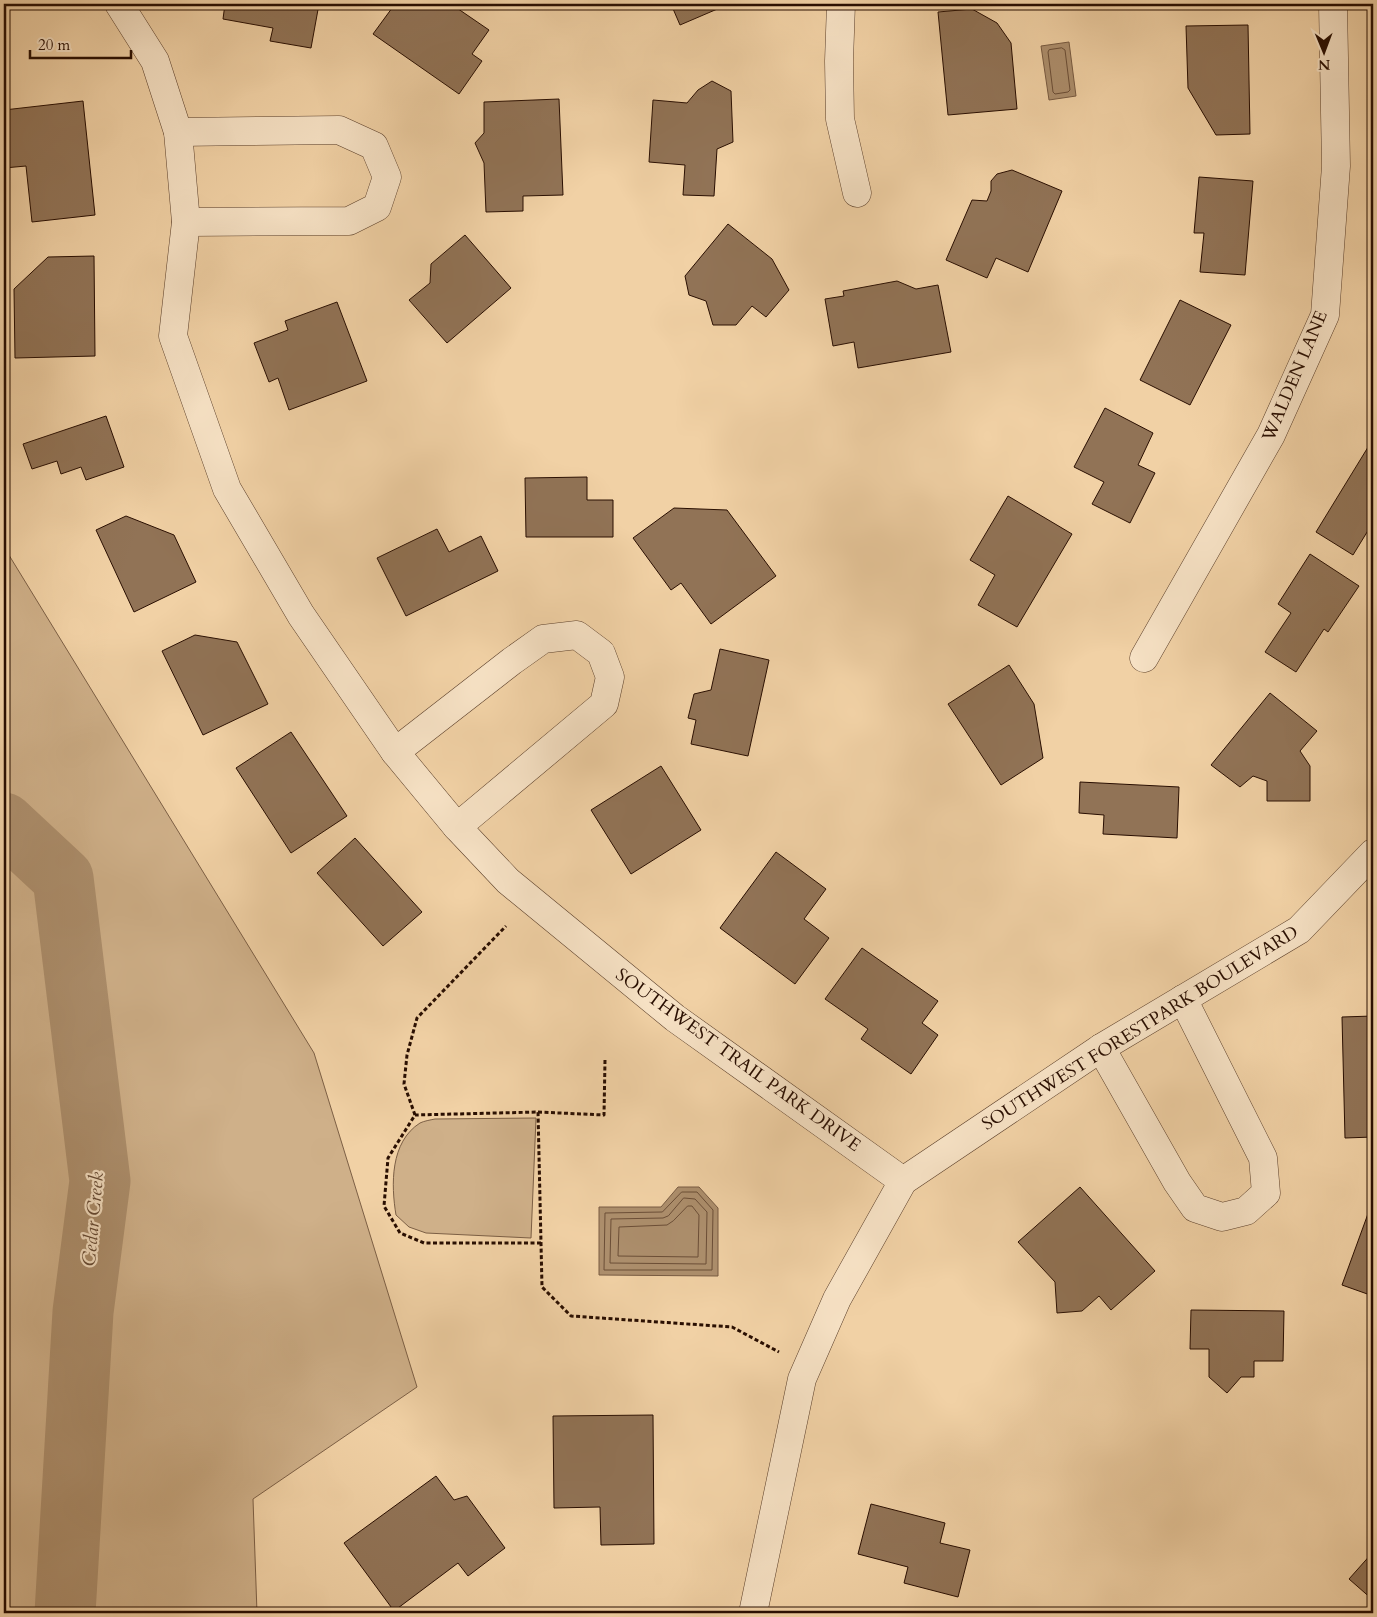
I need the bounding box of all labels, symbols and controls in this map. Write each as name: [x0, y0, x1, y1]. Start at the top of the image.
scale bar: [30, 28, 131, 60]
north arrow: [1300, 28, 1350, 78]
text: 20 m: [38, 35, 70, 55]
text: N: [1318, 55, 1330, 74]
street label: WALDEN LANE: [1256, 307, 1334, 446]
street label: SOUTHWEST FORESTPARK BOULEVARD: [977, 920, 1303, 1136]
street label: SOUTHWEST TRAIL PARK DRIVE: [610, 962, 866, 1158]
water label: Cedar Creek: [76, 1170, 110, 1267]

